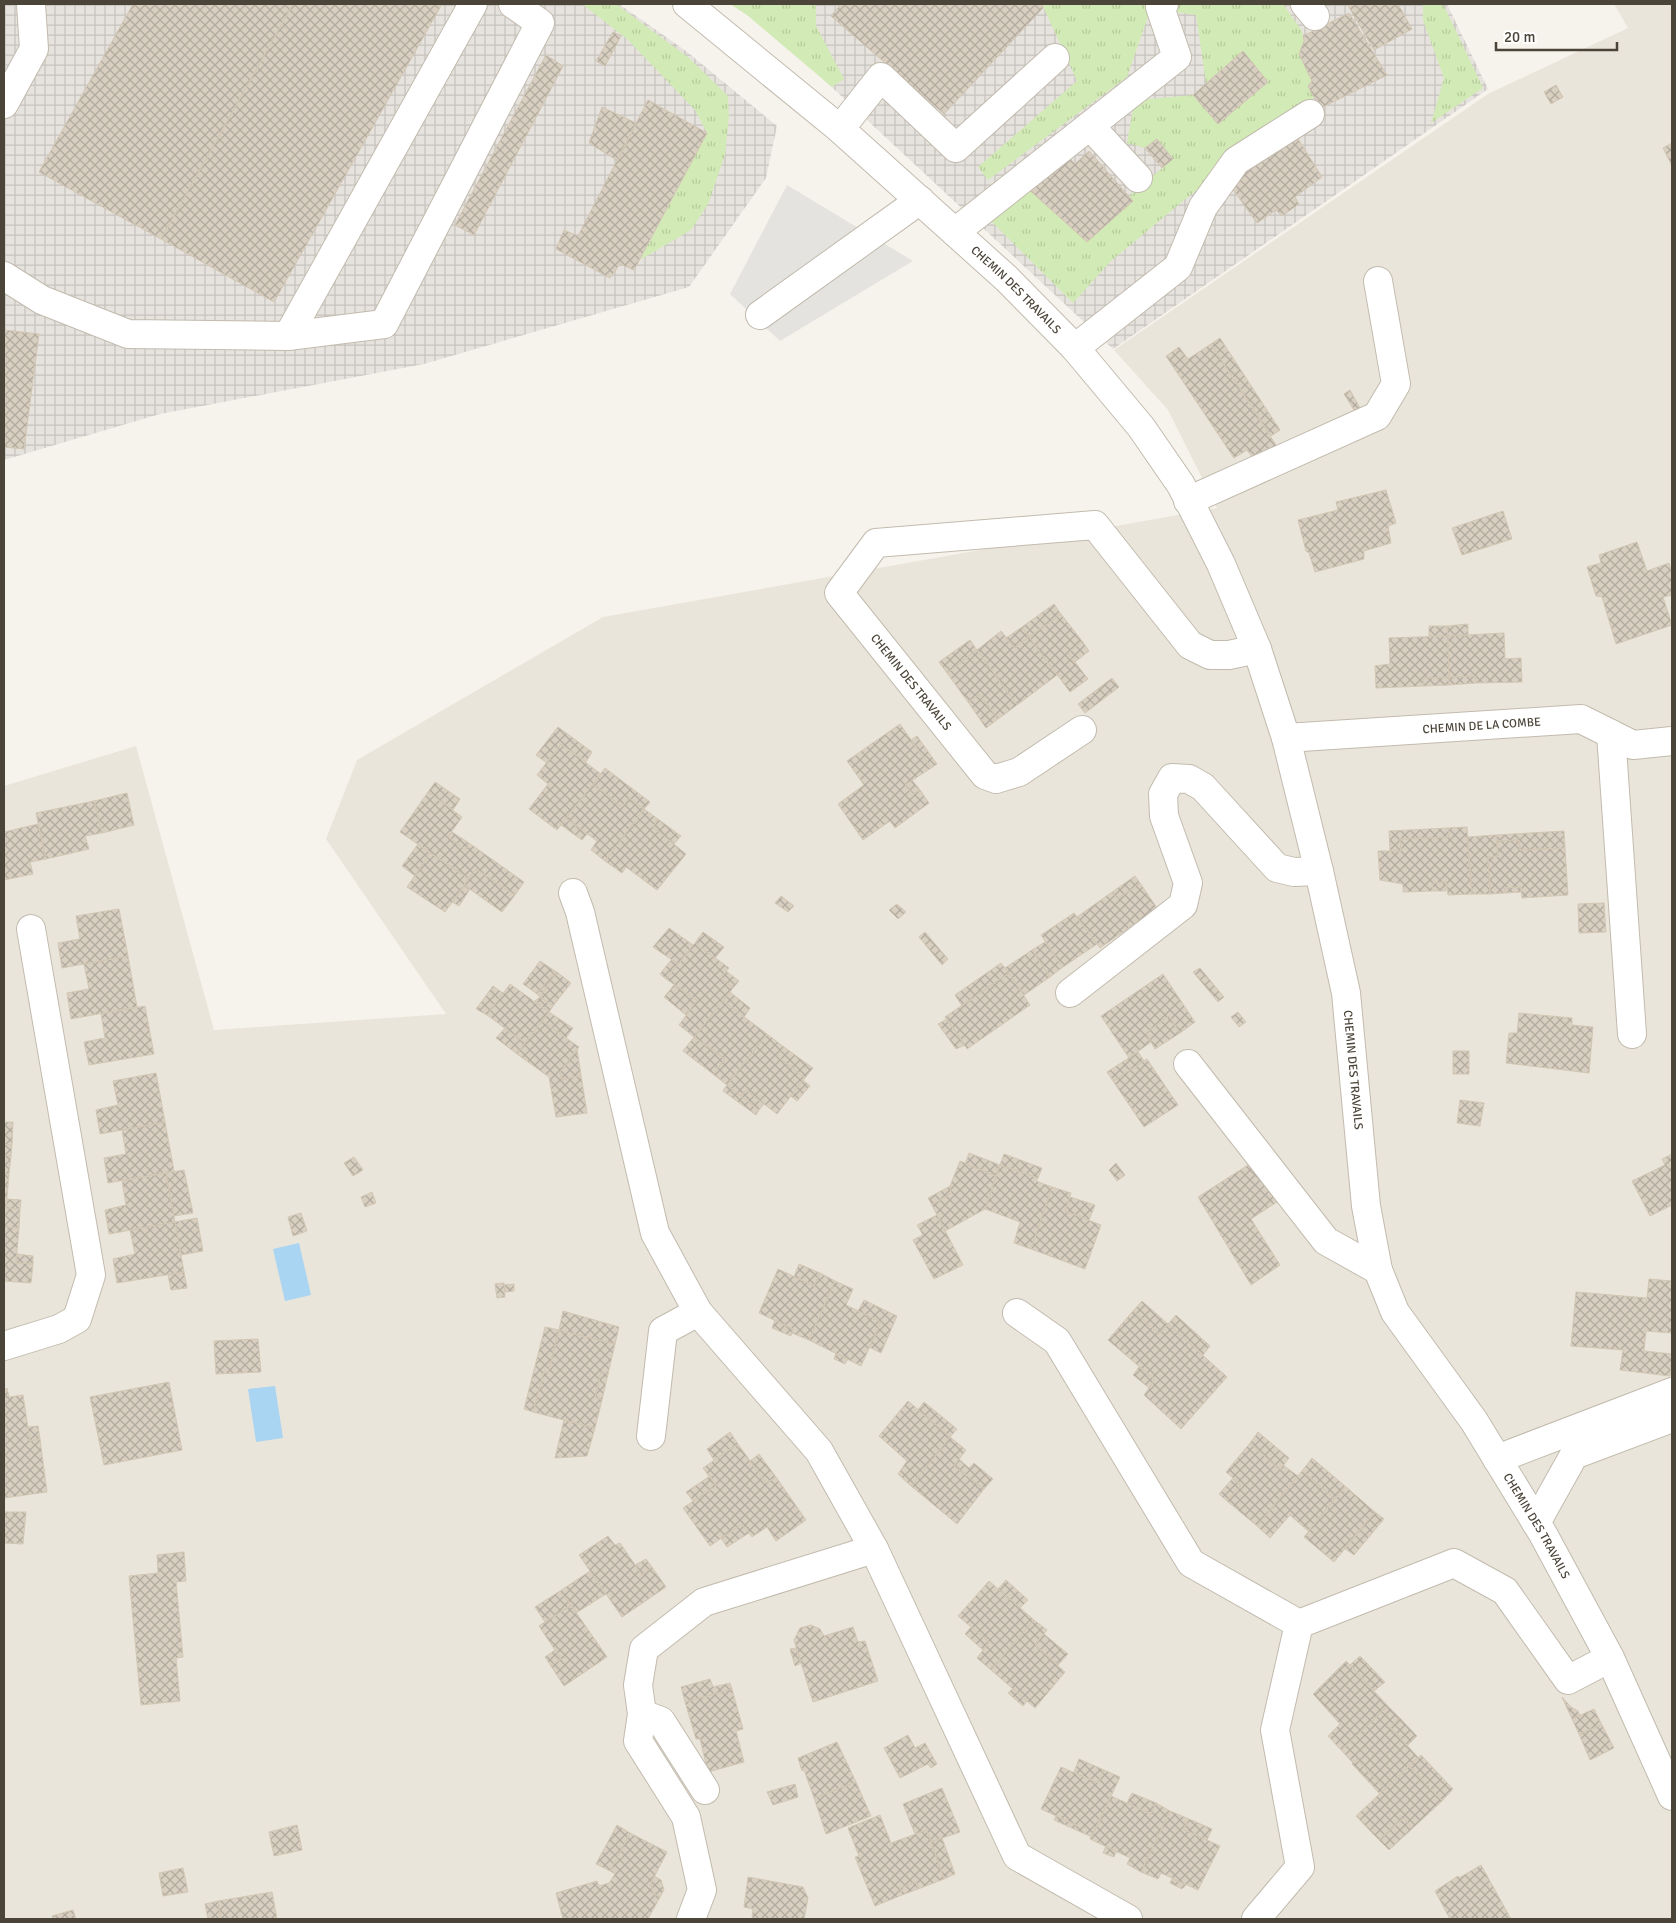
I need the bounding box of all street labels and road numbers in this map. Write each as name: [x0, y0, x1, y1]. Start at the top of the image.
street label: CHEMIN DES TRAVAILS: [967, 243, 1064, 338]
street label: CHEMIN DES TRAVAILS: [867, 631, 954, 734]
street label: CHEMIN DE LA COMBE: [1422, 715, 1541, 737]
street label: CHEMIN DES TRAVAILS: [1340, 1010, 1366, 1131]
street label: CHEMIN DES TRAVAILS: [1500, 1471, 1573, 1582]

